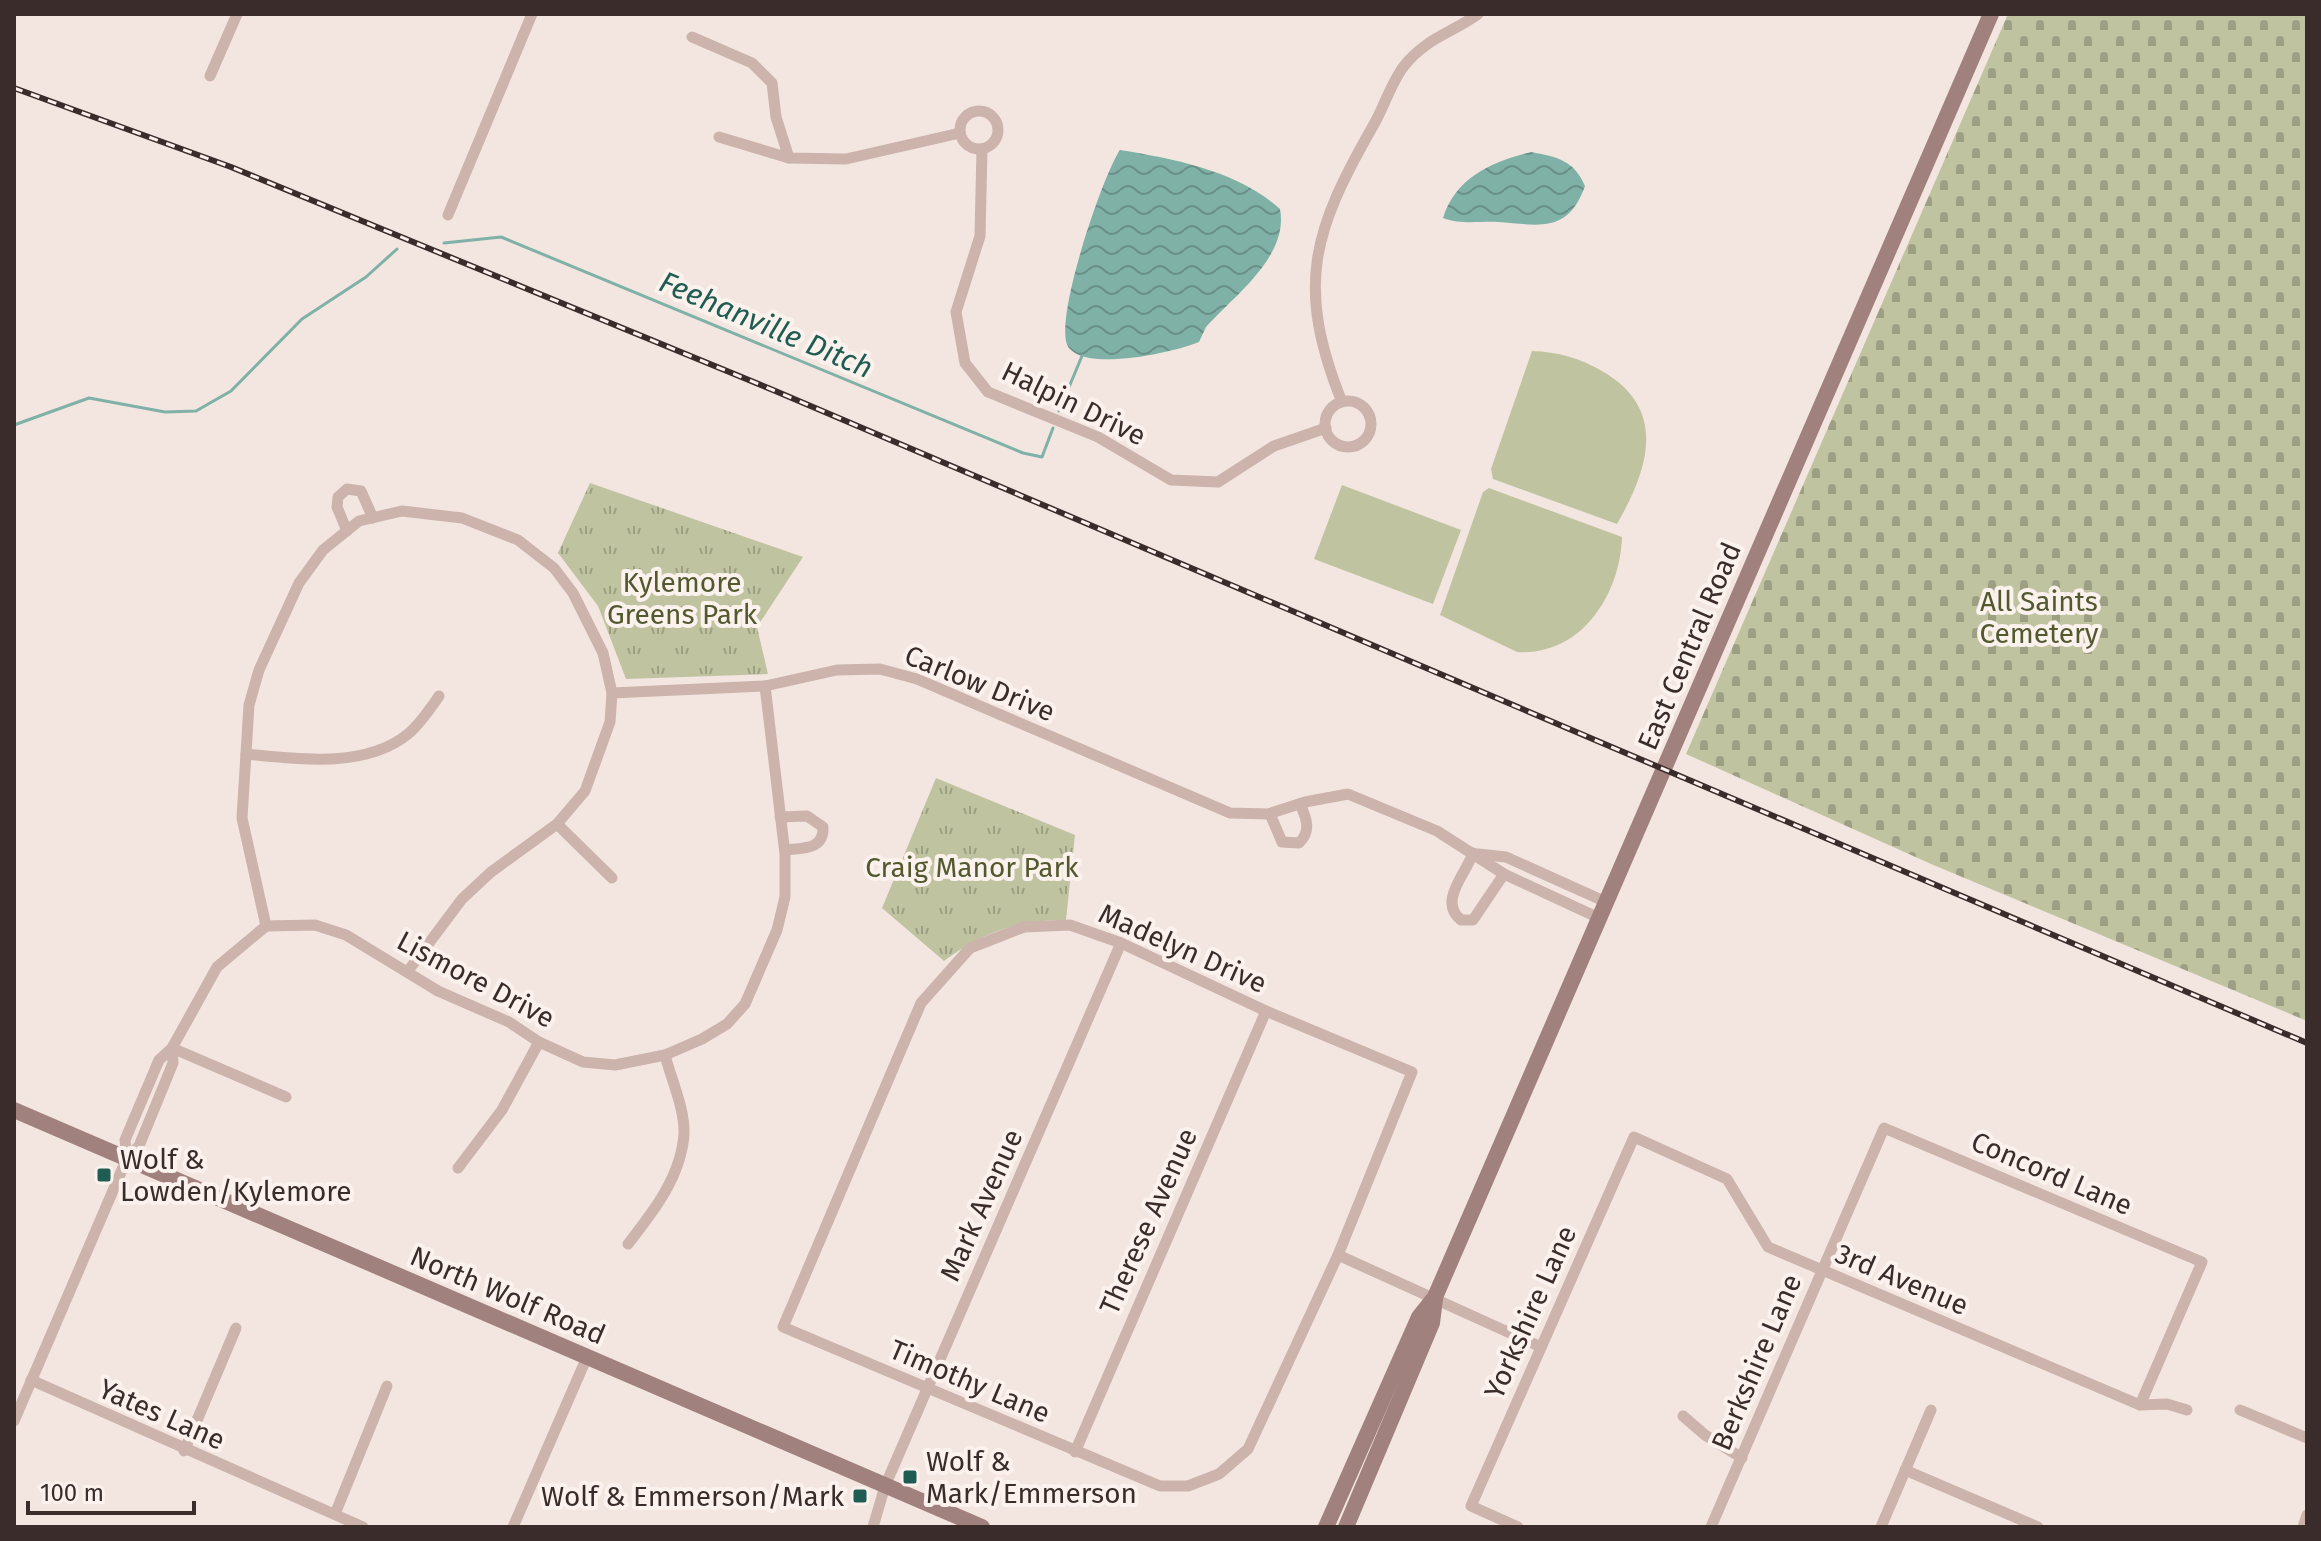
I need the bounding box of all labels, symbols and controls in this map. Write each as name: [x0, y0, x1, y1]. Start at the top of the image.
water label: Feehanville Ditch: [654, 264, 878, 386]
street label: Halpin Drive: [996, 354, 1151, 453]
street label: East Central Road: [1631, 538, 1748, 755]
park label: Kylemore Greens Park: [607, 566, 758, 631]
park label: All Saints Cemetery: [1979, 585, 2099, 650]
street label: Carlow Drive: [900, 638, 1060, 729]
park label: Craig Manor Park: [865, 851, 1079, 884]
street label: Madelyn Drive: [1094, 897, 1272, 1000]
street label: Lismore Drive: [391, 924, 560, 1035]
street label: Therese Avenue: [1093, 1123, 1204, 1319]
street label: Mark Avenue: [933, 1124, 1030, 1286]
street label: Concord Lane: [1966, 1125, 2137, 1222]
place label: Wolf & Lowden/Kylemore: [120, 1143, 352, 1208]
marker: Wolf & Lowden/Kylemore: [95, 1166, 113, 1184]
street label: Yorkshire Lane: [1478, 1221, 1583, 1404]
street label: 3rd Avenue: [1830, 1237, 1973, 1322]
street label: North Wolf Road: [405, 1239, 610, 1351]
street label: Berkshire Lane: [1705, 1269, 1808, 1455]
street label: Timothy Lane: [885, 1333, 1055, 1430]
street label: Yates Lane: [94, 1372, 230, 1457]
place label: Wolf & Mark/Emmerson: [926, 1445, 1137, 1510]
scale bar: [28, 1465, 194, 1515]
marker: Wolf & Mark/Emmerson: [901, 1468, 919, 1486]
text: 100 m: [40, 1479, 104, 1507]
place label: Wolf & Emmerson/Mark: [541, 1480, 845, 1513]
marker: Wolf & Emmerson/Mark: [851, 1487, 869, 1505]

